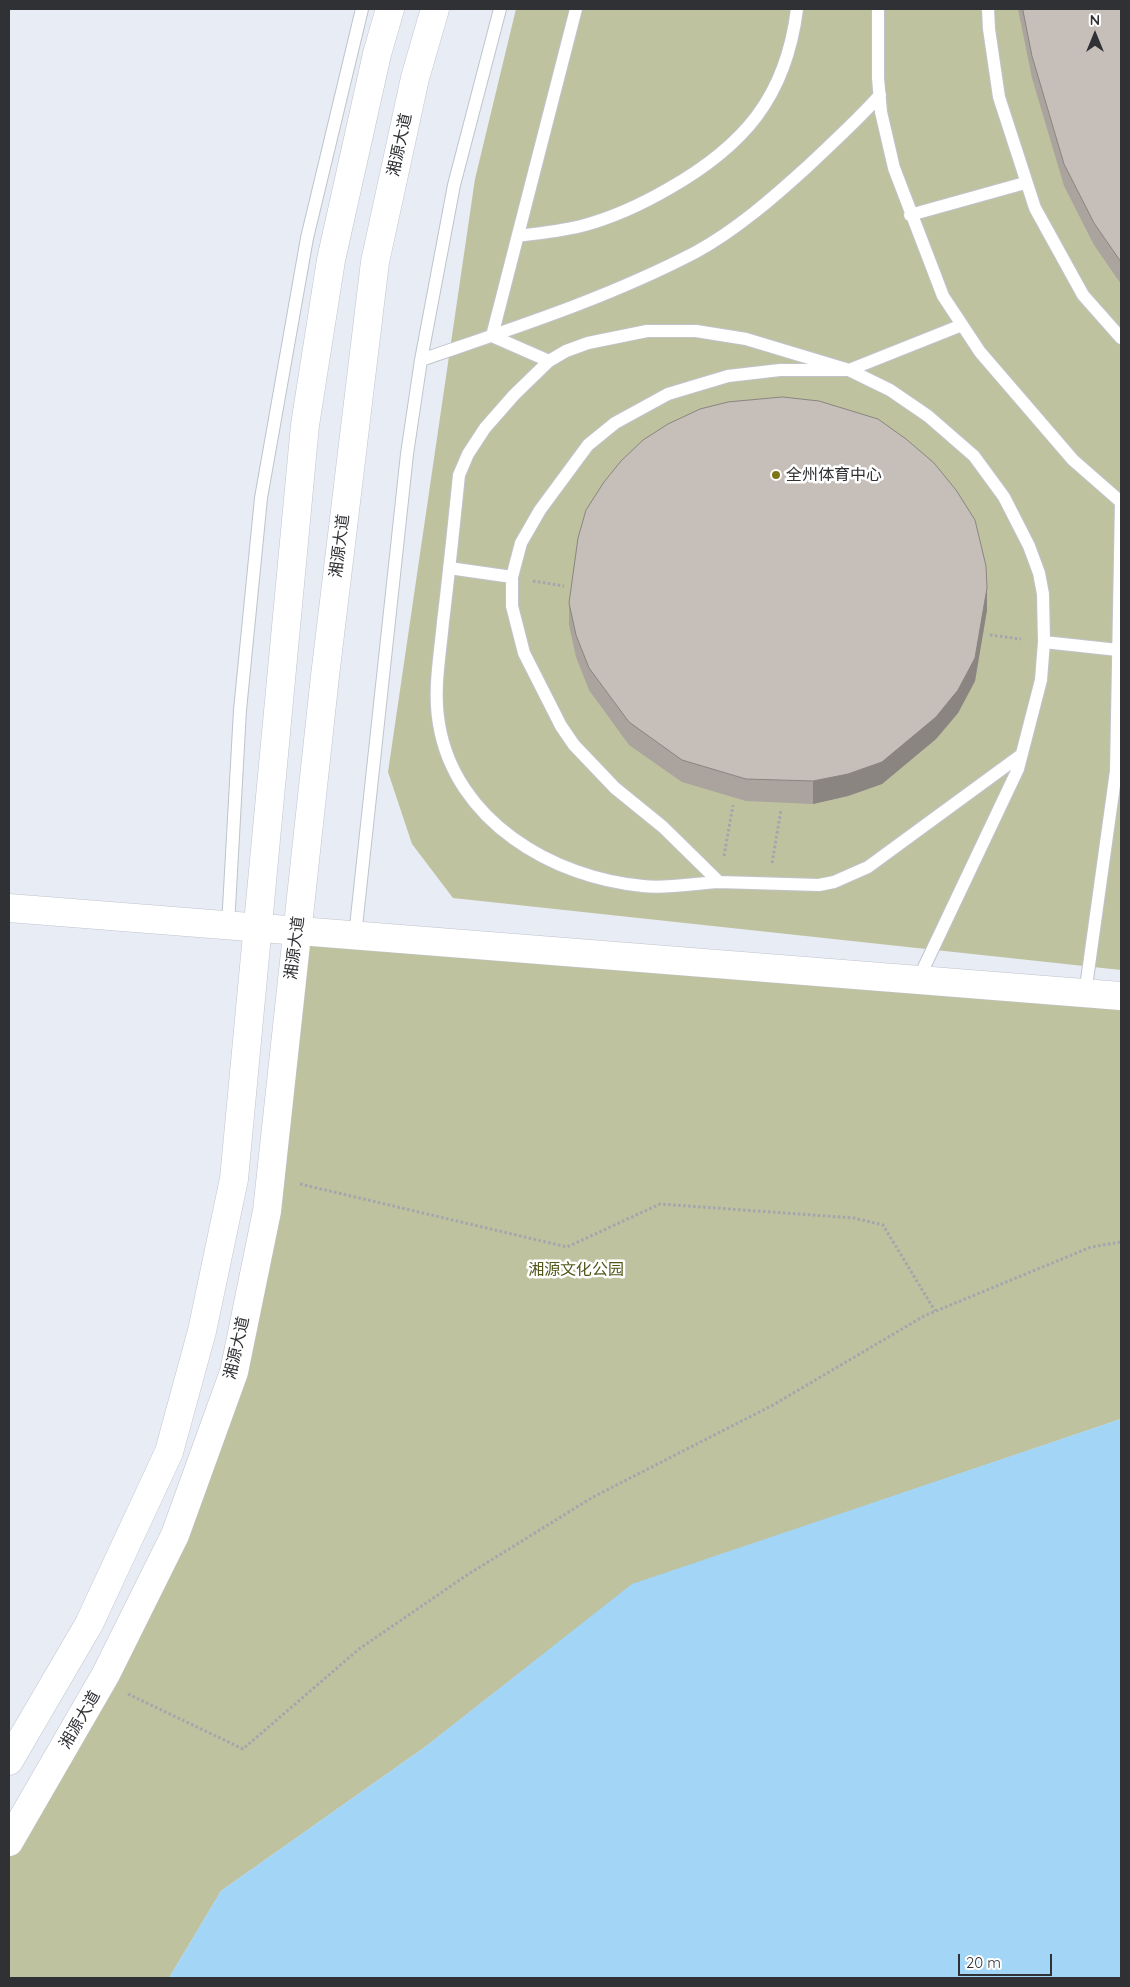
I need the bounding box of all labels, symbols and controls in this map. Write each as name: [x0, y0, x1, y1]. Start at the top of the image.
north arrow: [1070, 10, 1120, 60]
text: N: [1090, 11, 1100, 29]
street label: 湘源大道: [384, 112, 416, 178]
place label: 全州体育中心: [786, 465, 882, 485]
marker: 全州体育中心: [770, 469, 782, 481]
street label: 湘源大道: [327, 513, 353, 579]
street label: 湘源大道: [282, 915, 308, 981]
park label: 湘源文化公园: [528, 1260, 624, 1280]
street label: 湘源大道: [220, 1315, 254, 1381]
street label: 湘源大道: [56, 1687, 104, 1753]
scale bar: [960, 1944, 1054, 1976]
text: 20 m: [966, 1953, 1001, 1972]

